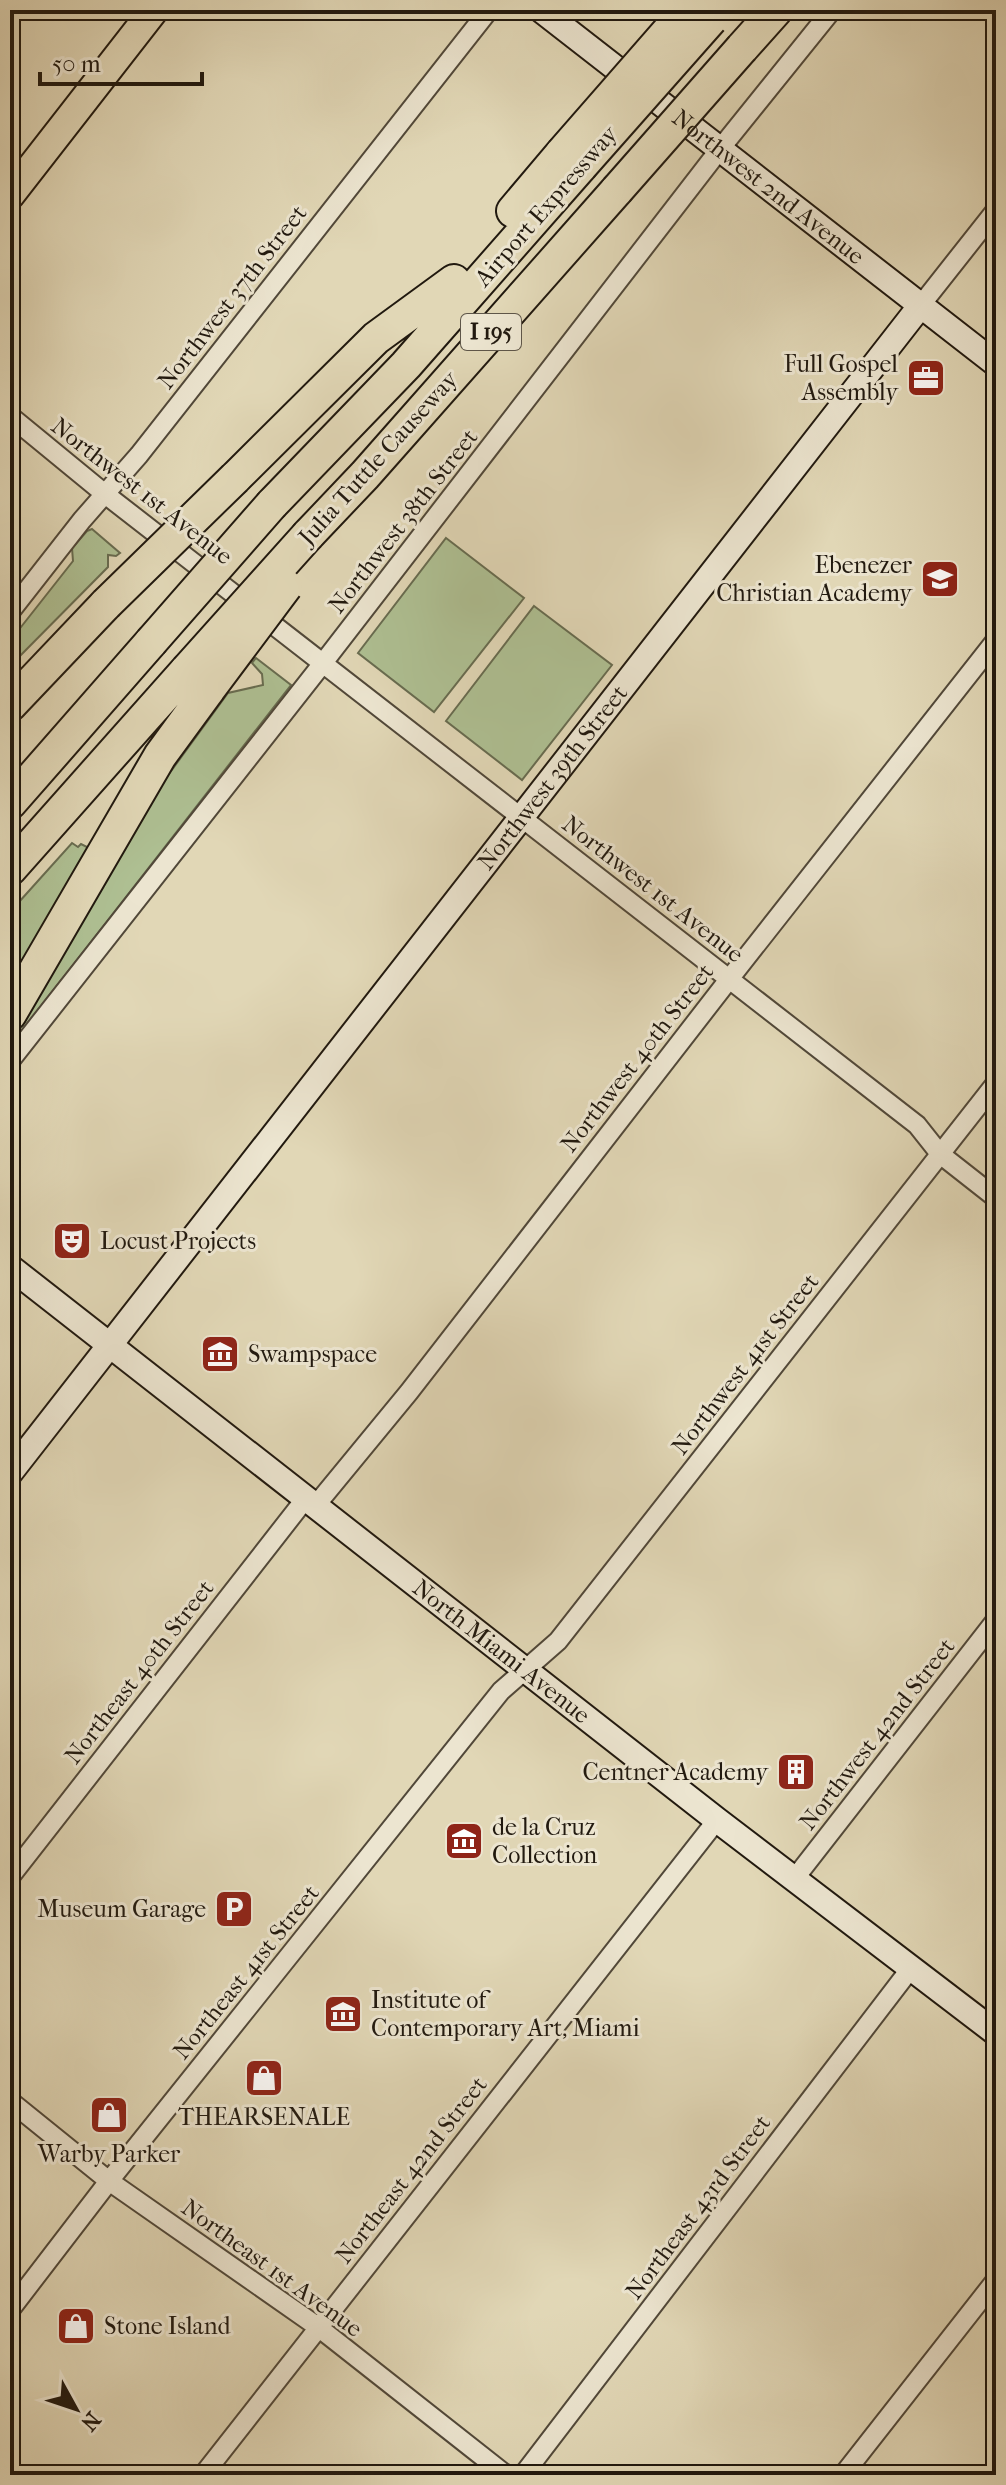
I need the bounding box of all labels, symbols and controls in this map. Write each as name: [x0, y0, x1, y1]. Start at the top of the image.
scale bar: [40, 36, 202, 86]
text: 50 m: [52, 50, 101, 78]
street label: Northwest 2nd Avenue: [667, 104, 870, 270]
street label: Airport Expressway: [468, 119, 624, 293]
street label: Northwest 37th Street: [152, 199, 313, 394]
road number: I 195: [461, 314, 521, 350]
place label: Full Gospel Assembly: [784, 350, 899, 406]
office icon: Full Gospel Assembly: [905, 357, 947, 399]
street label: Julia Tuttle Causeway: [291, 364, 464, 552]
street label: Northwest 1st Avenue: [46, 412, 238, 570]
street label: Northwest 38th Street: [322, 423, 484, 619]
place label: Ebenezer Christian Academy: [716, 551, 913, 607]
school or university icon: Ebenezer Christian Academy: [919, 558, 961, 600]
street label: Northwest 39th Street: [472, 679, 633, 875]
street label: Northwest 1st Avenue: [557, 810, 749, 968]
street label: Northwest 40th Street: [555, 958, 720, 1158]
theatre icon: Locust Projects: [51, 1220, 93, 1262]
place label: Locust Projects: [100, 1227, 256, 1255]
street label: Northwest 41st Street: [666, 1268, 825, 1460]
museum icon: Swampspace: [199, 1333, 241, 1375]
place label: Swampspace: [248, 1340, 377, 1368]
street label: North Miami Avenue: [407, 1573, 596, 1729]
street label: Northeast 40th Street: [59, 1574, 220, 1769]
street label: Northwest 42nd Street: [794, 1632, 961, 1835]
building icon: Centner Academy: [775, 1751, 817, 1793]
place label: Centner Academy: [582, 1758, 769, 1786]
place label: de la Cruz Collection: [492, 1813, 597, 1869]
museum icon: de la Cruz Collection: [443, 1820, 485, 1862]
street label: Northeast 41st Street: [167, 1879, 325, 2065]
parking icon: Museum Garage: [213, 1888, 255, 1930]
place label: Museum Garage: [37, 1895, 206, 1923]
place label: Institute of Contemporary Art, Miami: [371, 1986, 640, 2042]
museum icon: Institute of Contemporary Art, Miami: [322, 1993, 364, 2035]
shop icon: THEARSENALE: [243, 2057, 285, 2099]
street label: Northeast 42nd Street: [329, 2071, 493, 2269]
shop icon: Warby Parker: [88, 2094, 130, 2136]
place label: THEARSENALE: [178, 2103, 350, 2131]
street label: Northeast 43rd Street: [620, 2109, 777, 2304]
place label: Warby Parker: [37, 2140, 181, 2168]
street label: Northeast 1st Avenue: [176, 2193, 368, 2343]
shop icon: Stone Island: [55, 2305, 97, 2347]
place label: Stone Island: [104, 2312, 232, 2340]
north arrow: [36, 2369, 116, 2449]
text: N: [75, 2406, 106, 2436]

